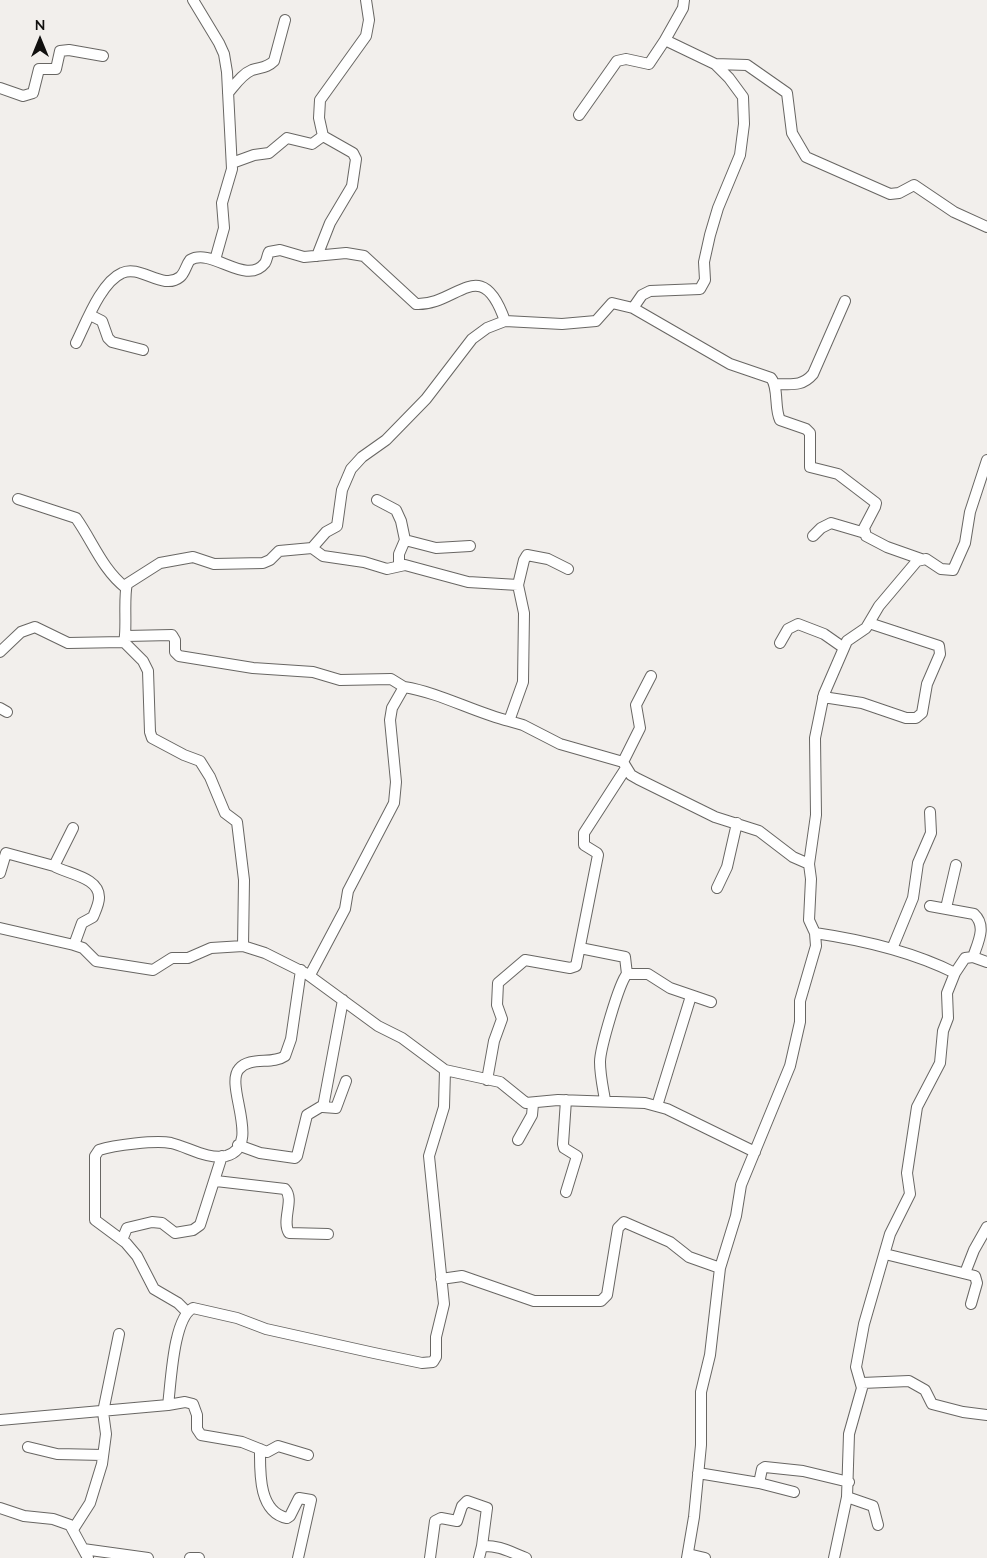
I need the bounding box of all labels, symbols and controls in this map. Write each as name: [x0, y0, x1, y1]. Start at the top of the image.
north arrow: [15, 15, 65, 65]
text: N: [35, 16, 45, 34]

